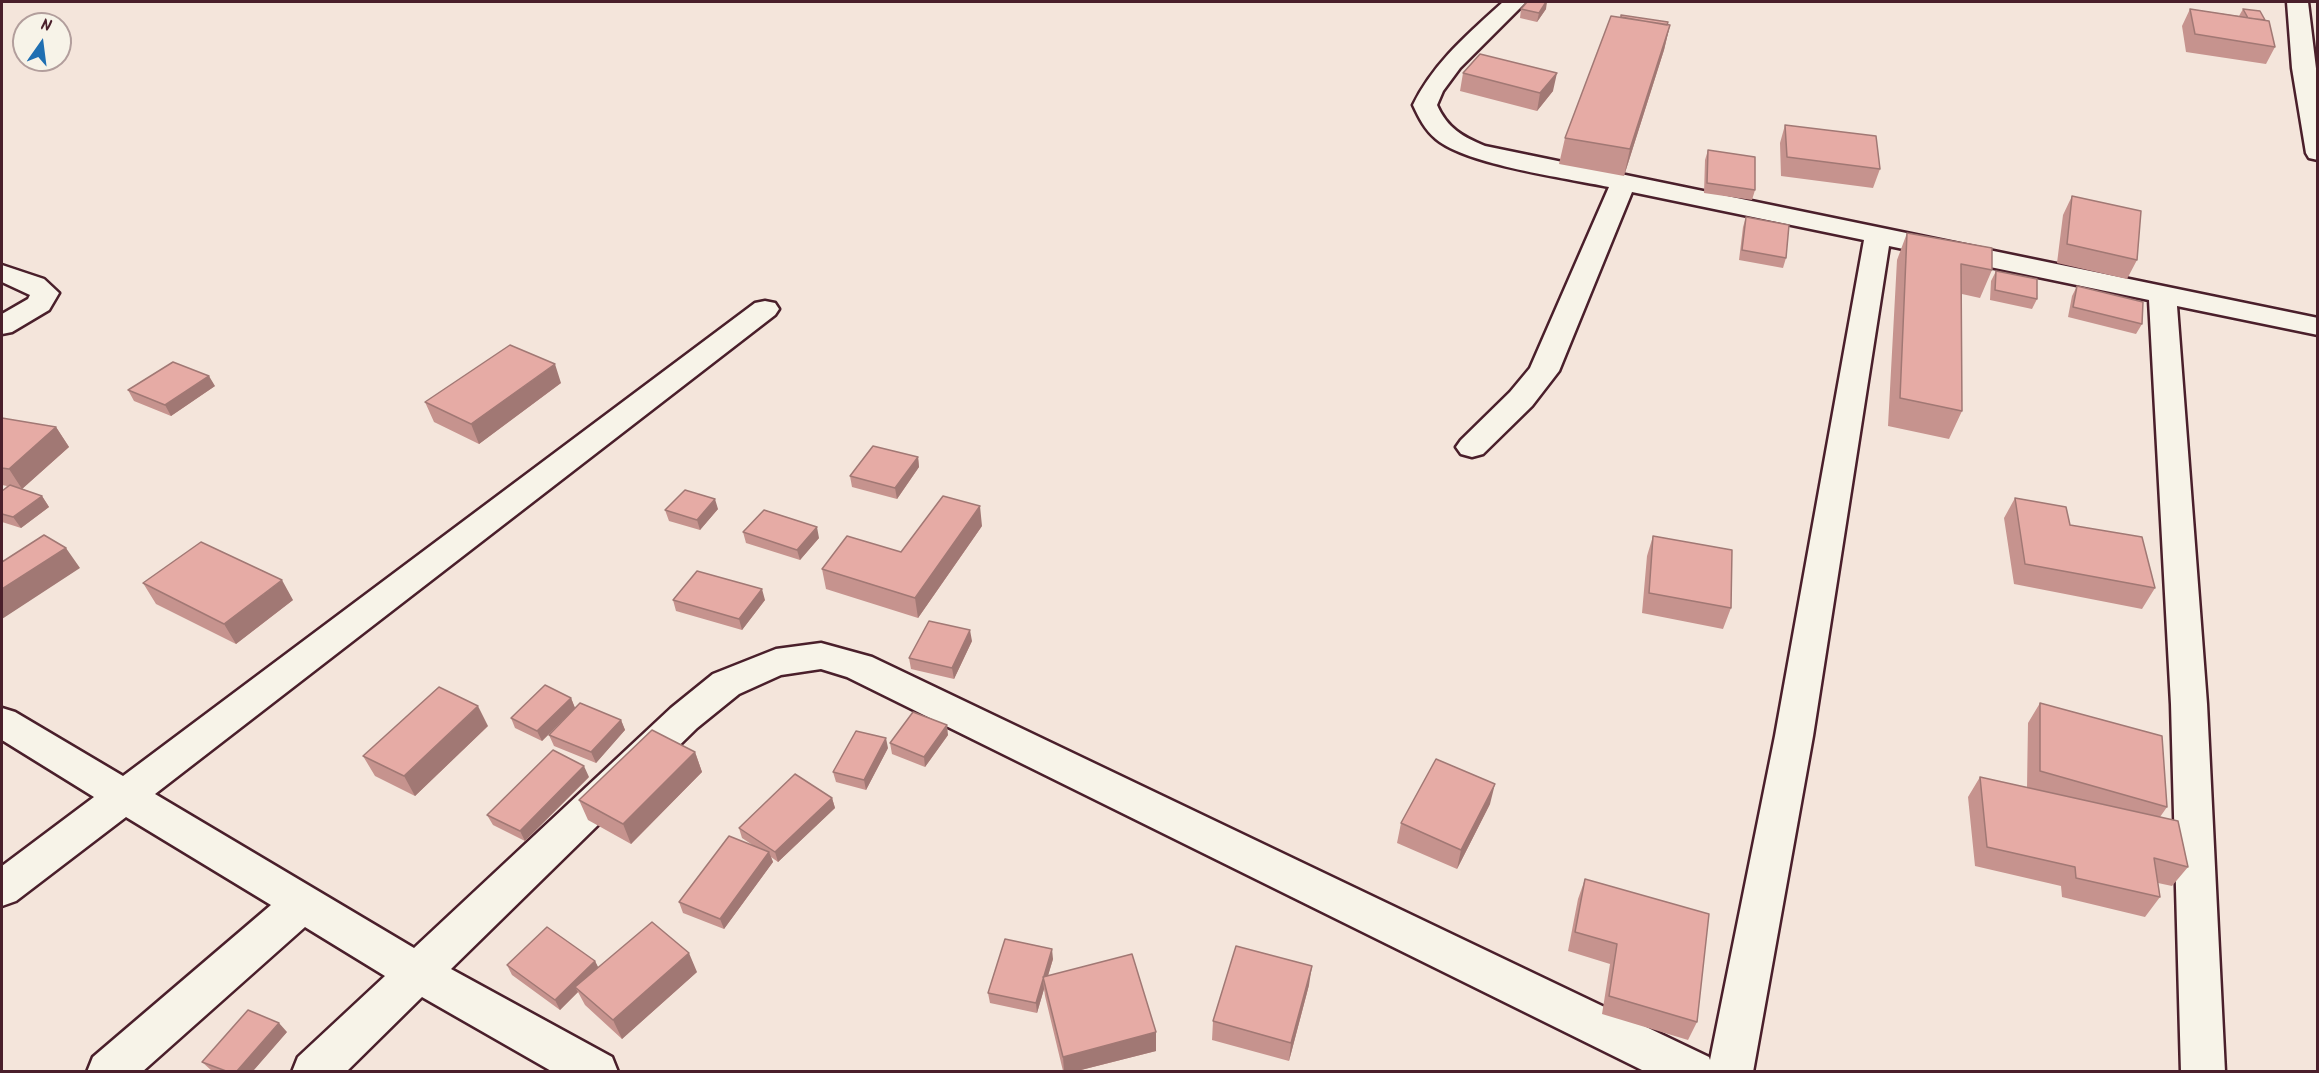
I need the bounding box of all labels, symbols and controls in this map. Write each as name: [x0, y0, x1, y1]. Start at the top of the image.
north arrow: [12, 12, 72, 72]
text: N: [38, 13, 54, 39]

